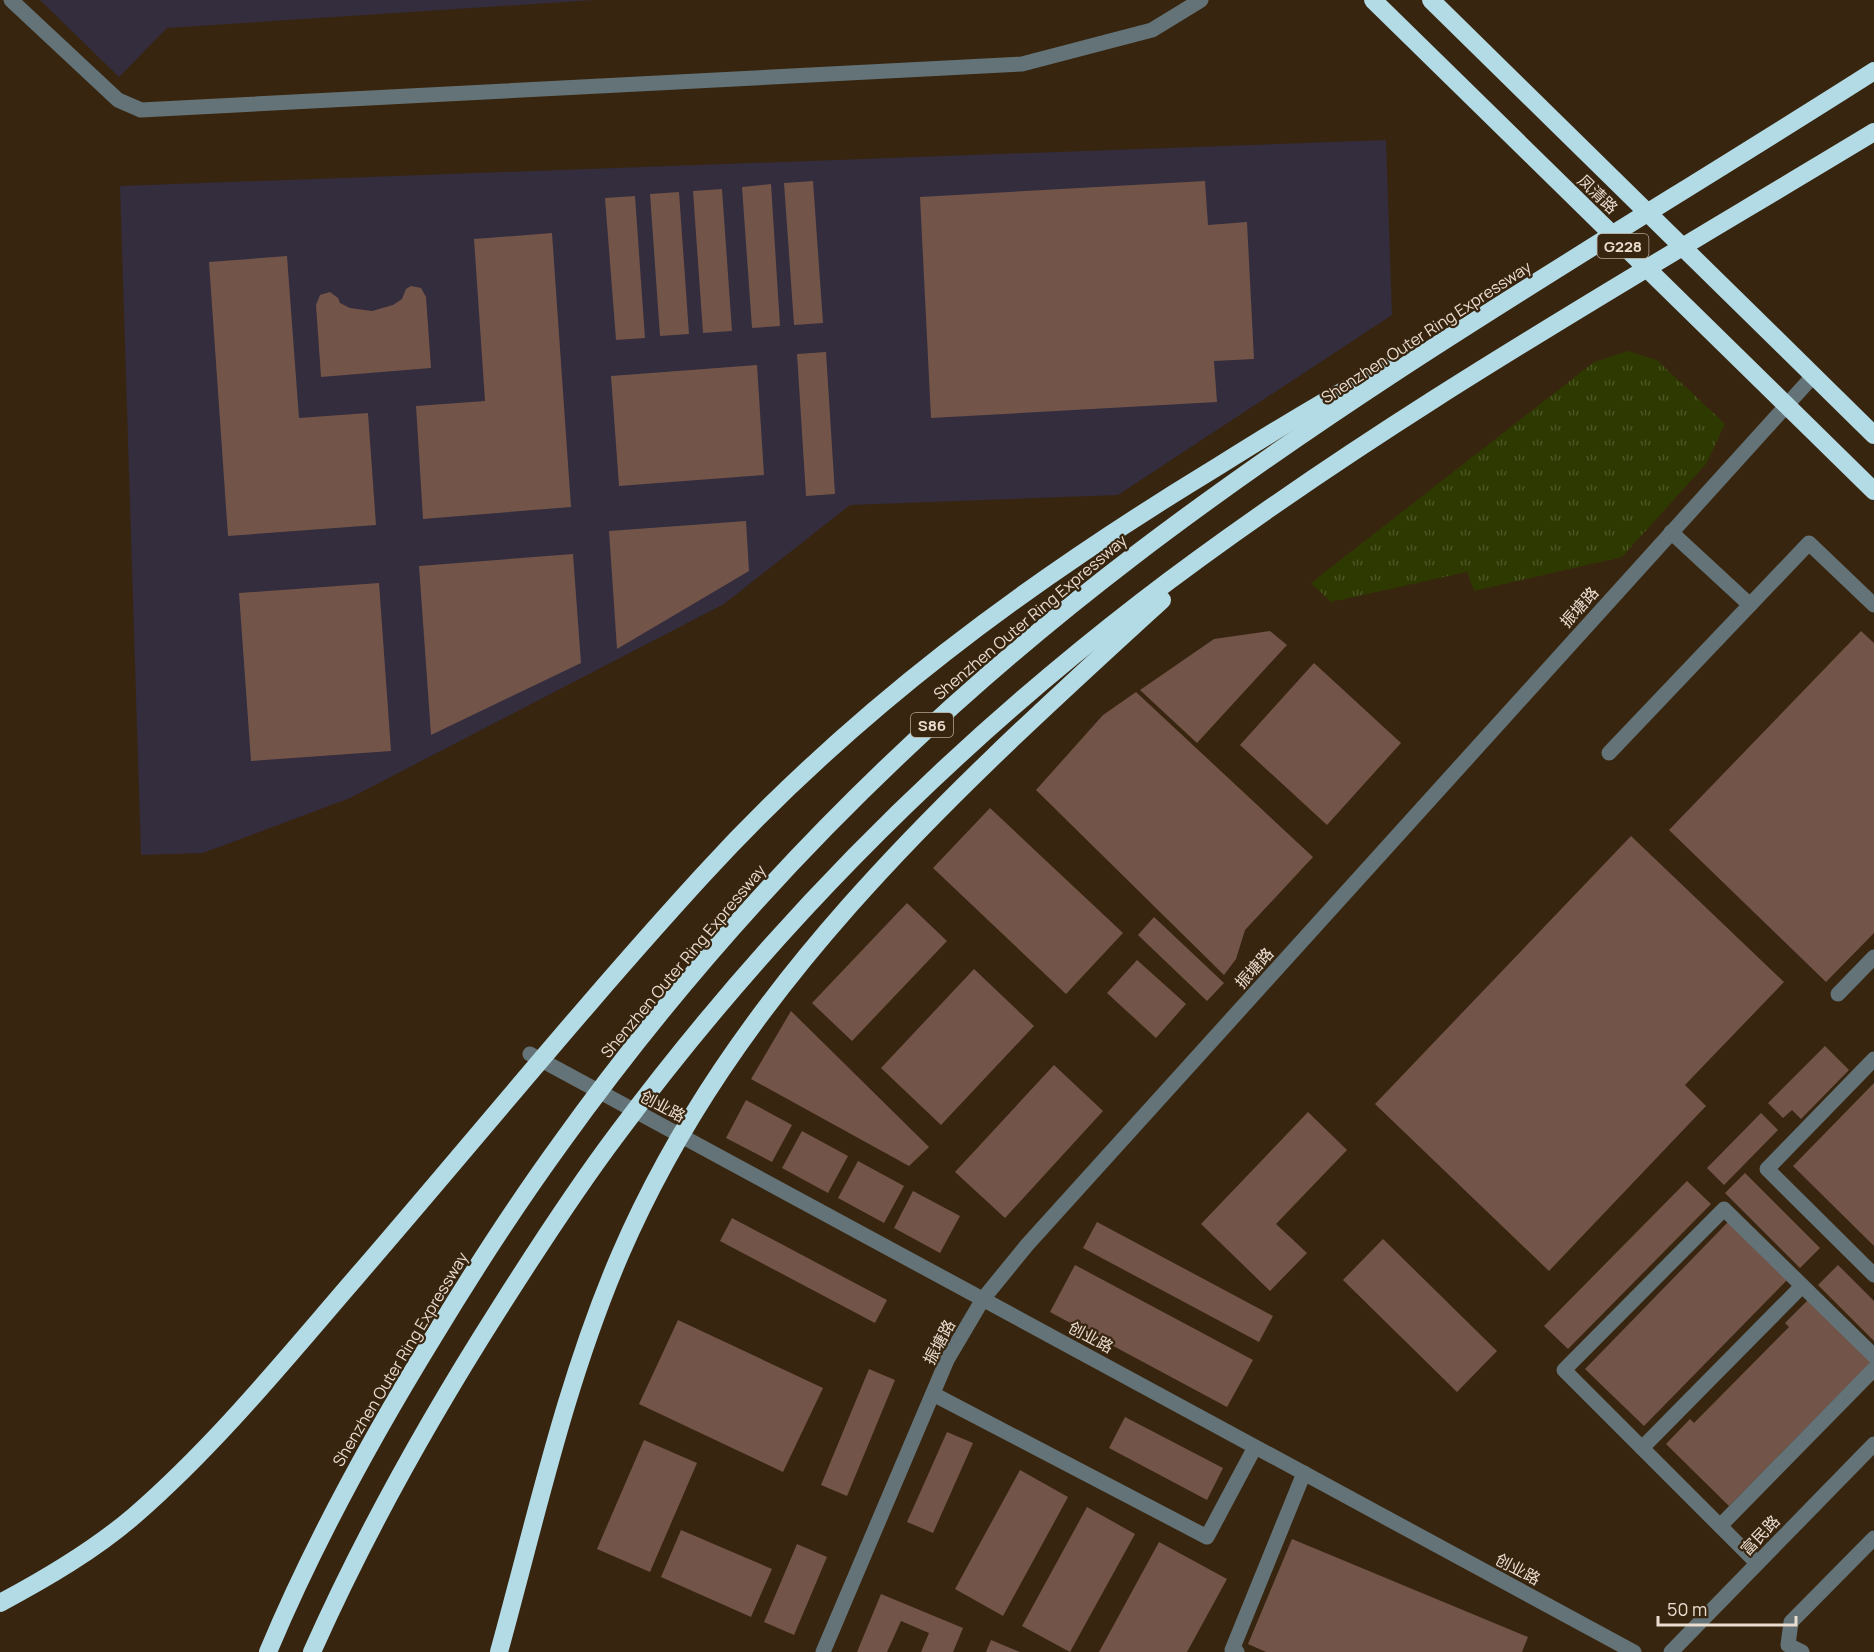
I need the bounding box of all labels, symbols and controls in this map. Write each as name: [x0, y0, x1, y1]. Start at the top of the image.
street label: 凤清路: [1573, 169, 1623, 219]
road number: G228: [1598, 234, 1648, 258]
street label: Shenzhen Outer Ring Expressway: [1317, 255, 1536, 408]
street label: Shenzhen Outer Ring Expressway: [929, 529, 1132, 705]
street label: 振塘路: [1555, 582, 1603, 632]
road number: S86: [911, 713, 953, 737]
street label: Shenzhen Outer Ring Expressway: [595, 859, 771, 1062]
street label: 振塘路: [1230, 943, 1278, 993]
street label: 创业路: [637, 1085, 689, 1127]
street label: Shenzhen Outer Ring Expressway: [327, 1247, 473, 1470]
street label: 振塘路: [918, 1316, 960, 1368]
street label: 创业路: [1065, 1316, 1117, 1358]
street label: 富民路: [1735, 1510, 1785, 1560]
street label: 创业路: [1492, 1548, 1544, 1590]
scale bar: [1658, 1589, 1796, 1627]
text: 50 m: [1667, 1597, 1707, 1621]

